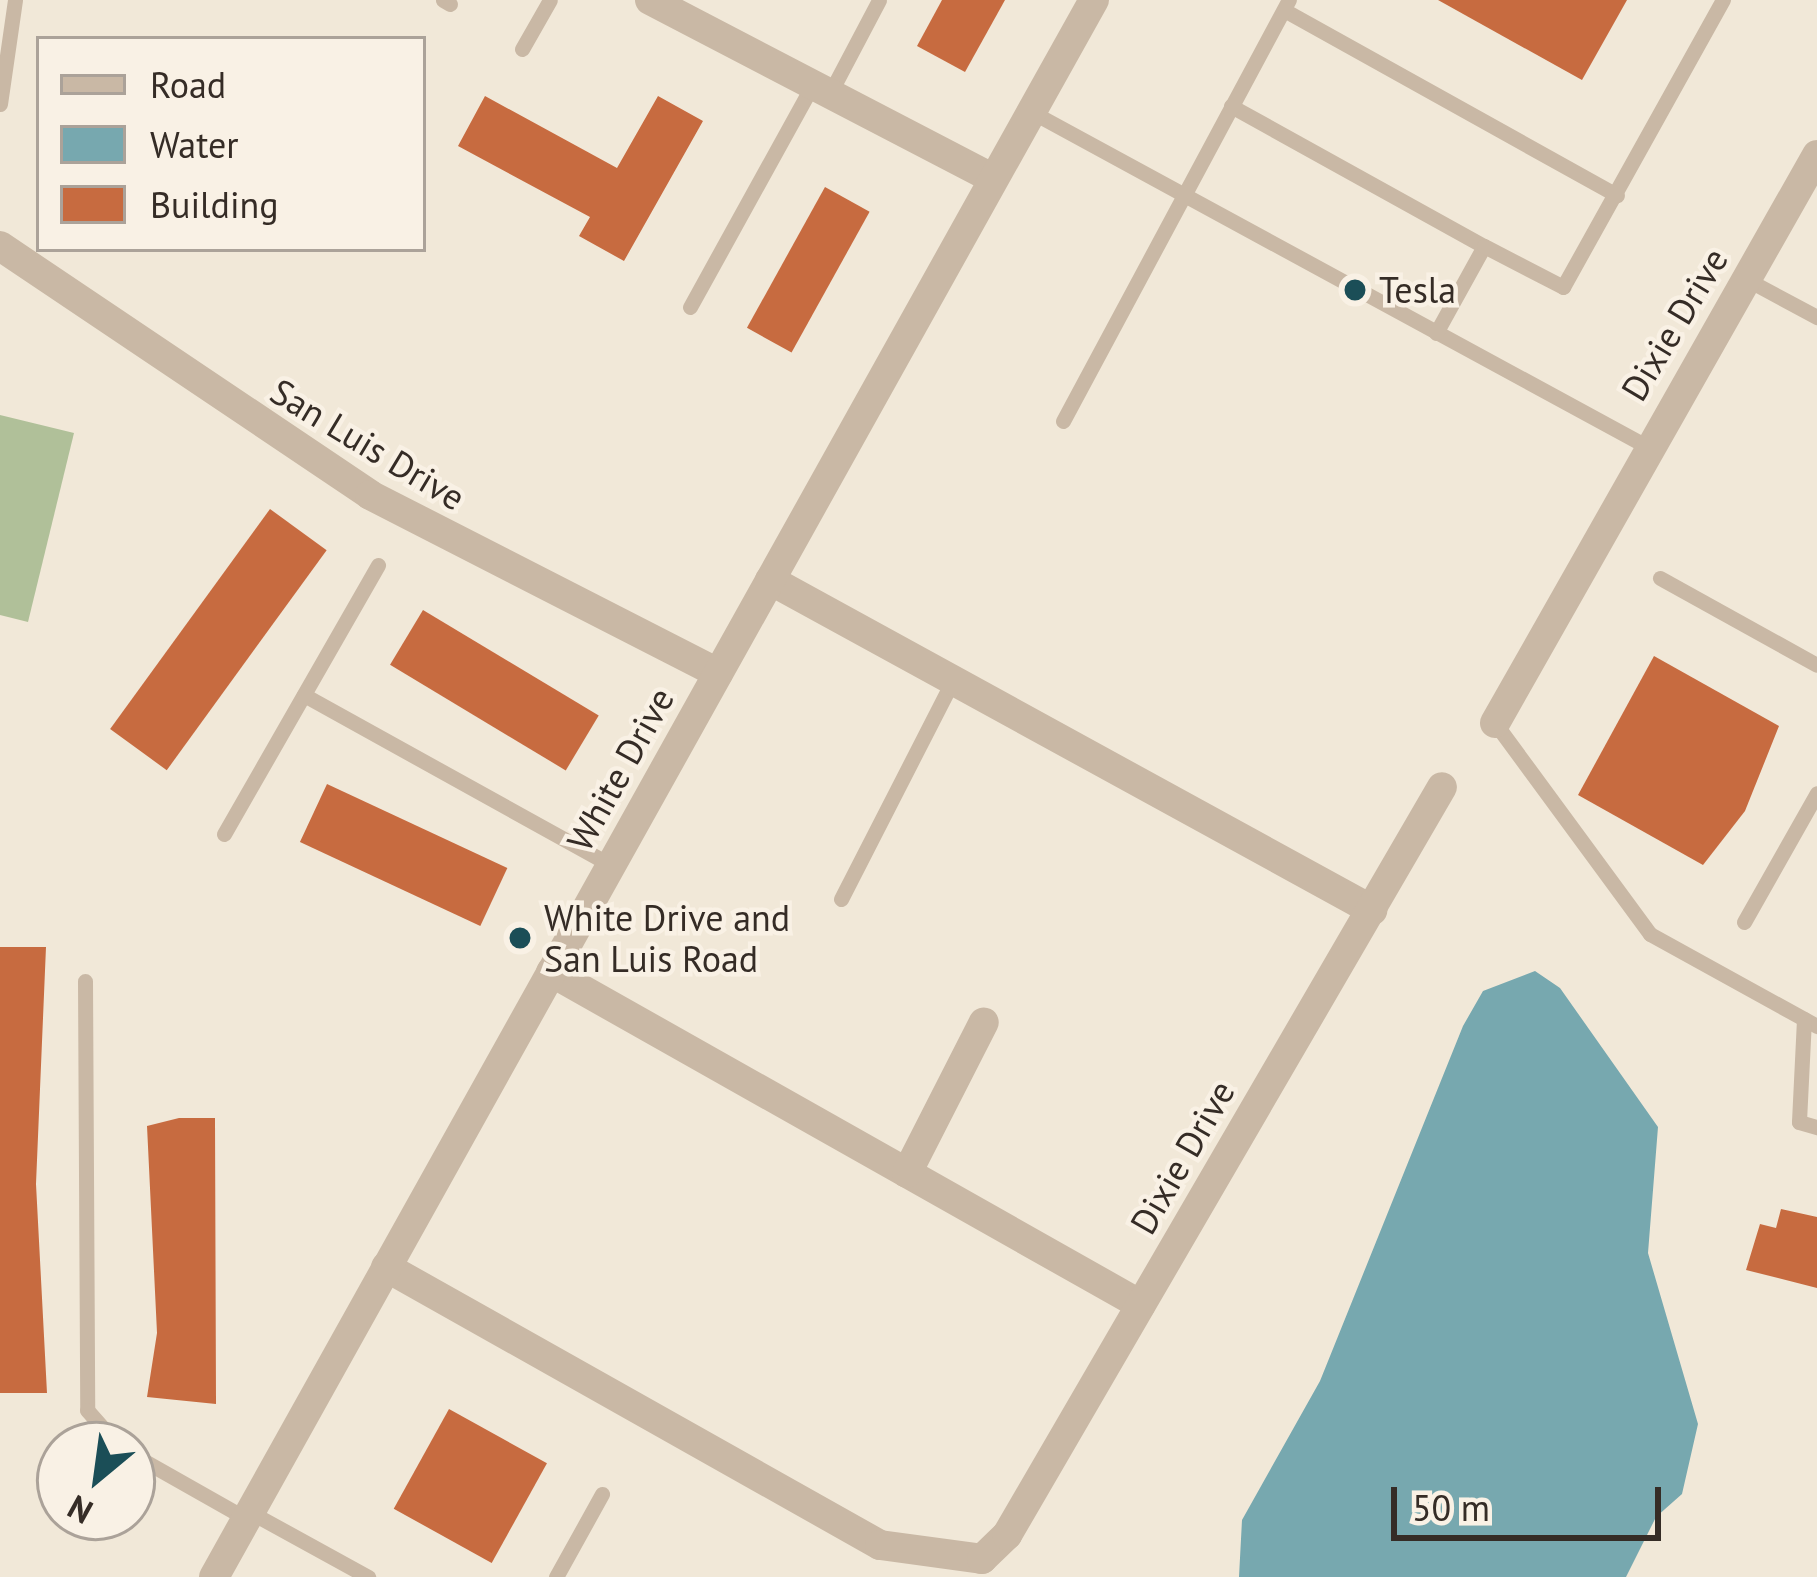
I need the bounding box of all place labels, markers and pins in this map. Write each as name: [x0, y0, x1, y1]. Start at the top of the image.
place label: Tesla: [1379, 268, 1456, 312]
marker: Tesla: [1342, 277, 1368, 303]
place label: White Drive and San Luis Road: [544, 895, 790, 980]
marker: White Drive and San Luis Road: [507, 925, 533, 951]

